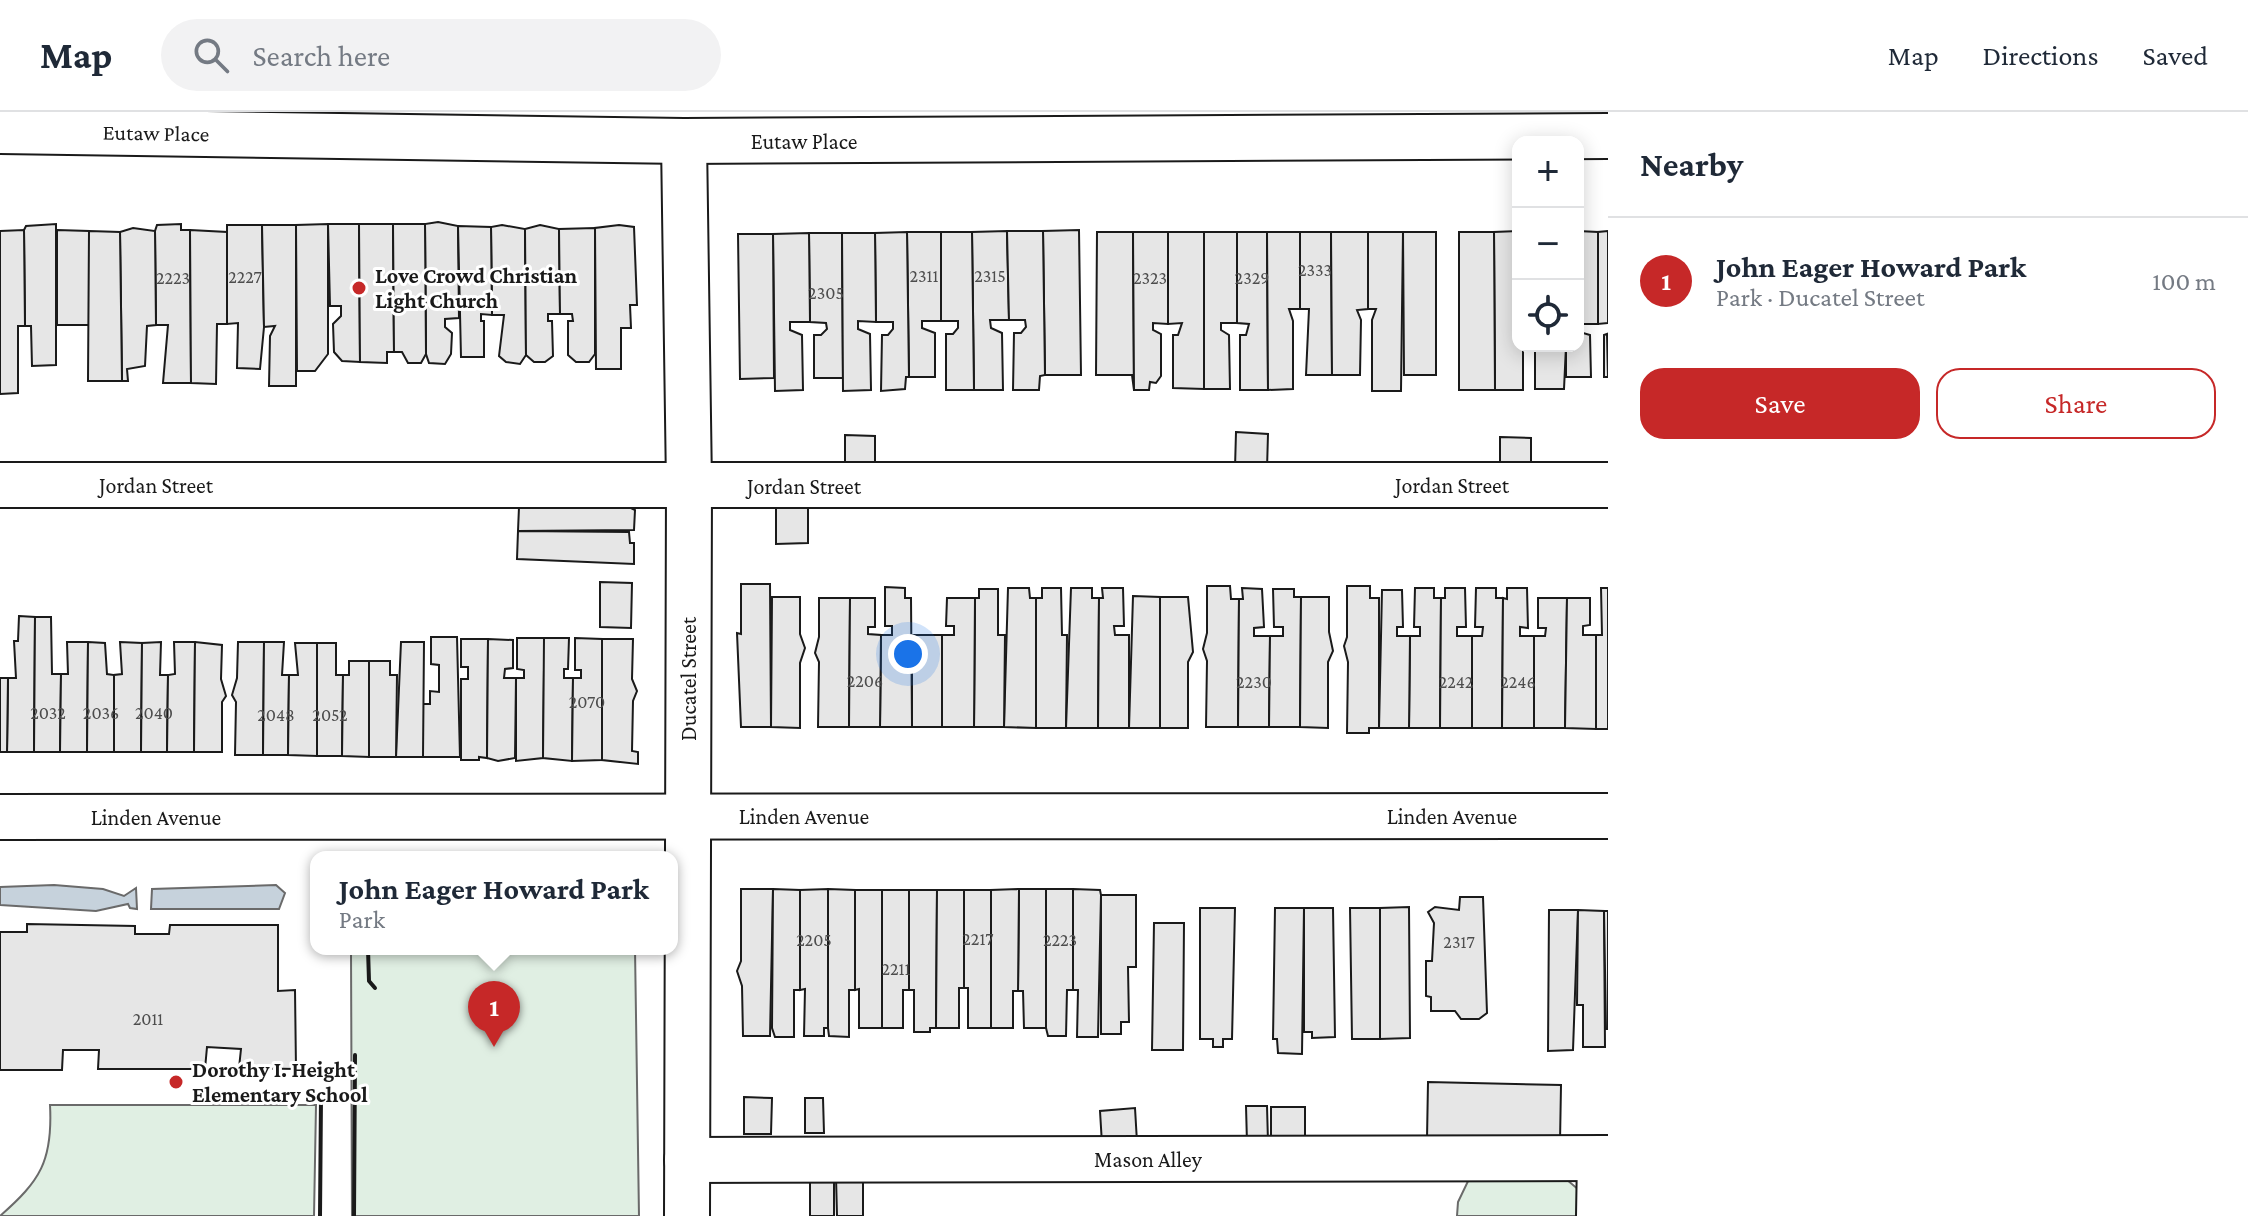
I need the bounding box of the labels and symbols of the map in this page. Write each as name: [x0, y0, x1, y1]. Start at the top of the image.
street label: Eutaw Place: [102, 120, 210, 146]
street label: Eutaw Place: [751, 129, 857, 154]
house number: 2333: [1298, 260, 1332, 280]
place label: Love Crowd Christian Light Church: [375, 263, 577, 313]
house number: 2311: [909, 266, 939, 286]
house number: 2315: [974, 266, 1006, 286]
house number: 2227: [228, 267, 262, 287]
house number: 2223: [156, 268, 190, 288]
house number: 2323: [1133, 268, 1167, 288]
house number: 2329: [1235, 268, 1269, 288]
marker: Love Crowd Christian Light Church: [350, 279, 368, 297]
house number: 2305: [808, 283, 844, 303]
street label: Jordan Street: [97, 473, 214, 498]
street label: Jordan Street: [1393, 473, 1510, 498]
street label: Jordan Street: [745, 474, 862, 499]
street label: Ducatel Street: [676, 616, 701, 741]
your location: [888, 634, 928, 674]
house number: 2206: [847, 671, 883, 691]
house number: 2230: [1236, 672, 1272, 692]
house number: 2242: [1439, 672, 1473, 692]
house number: 2246: [1500, 672, 1536, 692]
house number: 2070: [569, 692, 605, 712]
house number: 2032: [30, 703, 66, 723]
house number: 2036: [83, 703, 119, 723]
house number: 2040: [135, 703, 173, 723]
house number: 2048: [257, 705, 295, 725]
house number: 2052: [312, 705, 348, 725]
street label: Linden Avenue: [739, 804, 869, 829]
street label: Linden Avenue: [1387, 804, 1517, 829]
street label: Linden Avenue: [91, 805, 221, 830]
house number: 2217: [962, 929, 994, 949]
house number: 2205: [796, 930, 832, 950]
house number: 2223: [1043, 930, 1077, 950]
house number: 2317: [1443, 932, 1475, 952]
house number: 2211: [881, 959, 911, 979]
pin: 1: [468, 981, 520, 1047]
house number: 2011: [133, 1009, 163, 1029]
place label: Dorothy I. Height Elementary School: [192, 1057, 368, 1107]
marker: Dorothy I. Height Elementary School: [167, 1073, 185, 1091]
street label: Mason Alley: [1094, 1147, 1203, 1172]

